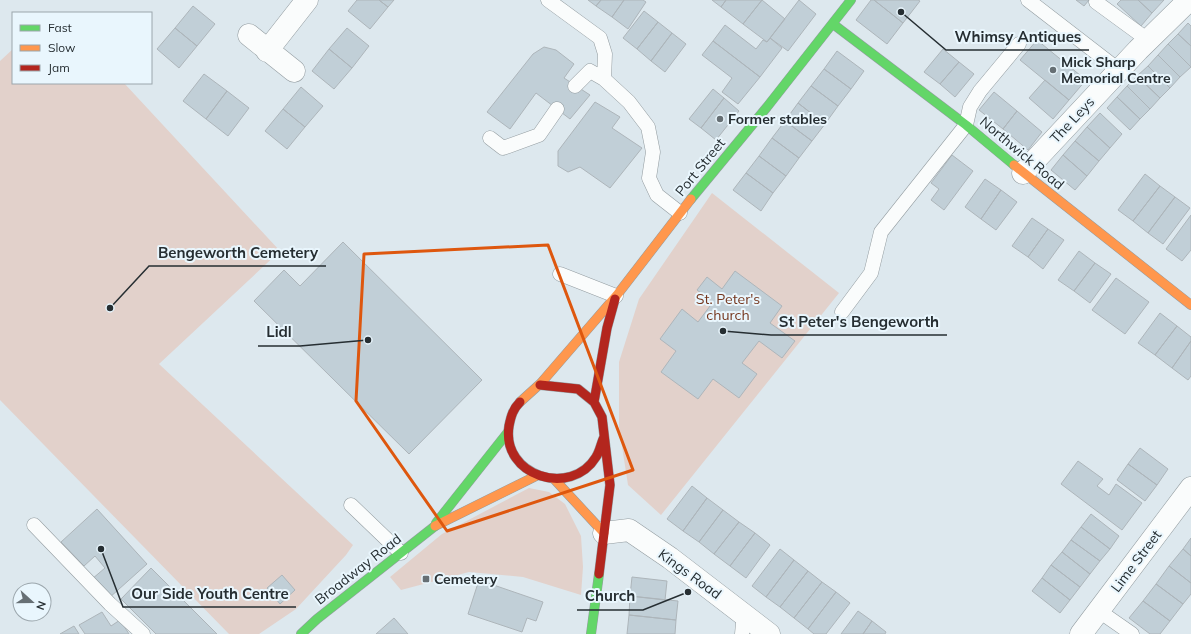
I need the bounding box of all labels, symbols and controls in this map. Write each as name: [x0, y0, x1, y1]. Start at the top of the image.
legend: [12, 12, 152, 84]
text: Fast: [48, 20, 72, 35]
callout: Whimsy Antiques: [946, 23, 1089, 50]
text: Whimsy Antiques: [955, 27, 1081, 46]
text: Slow: [48, 40, 76, 55]
place label: Mick Sharp Memorial Centre: [1061, 53, 1171, 87]
text: Jam: [48, 60, 70, 75]
marker: Mick Sharp Memorial Centre: [1048, 65, 1058, 75]
street label: The Leys: [1046, 93, 1098, 147]
place label: Former stables: [728, 110, 827, 128]
street label: Northwick Road: [976, 112, 1068, 194]
marker: Former stables: [715, 114, 725, 124]
street label: Port Street: [671, 134, 729, 200]
callout: Bengeworth Cemetery: [149, 239, 326, 266]
text: Bengeworth Cemetery: [158, 243, 319, 262]
park label: St. Peter's church: [696, 290, 760, 324]
callout: St Peter's Bengeworth: [771, 308, 947, 335]
text: St Peter's Bengeworth: [779, 312, 939, 331]
callout: Lidl: [258, 319, 300, 346]
text: Lidl: [266, 322, 292, 341]
street label: Lime Street: [1107, 526, 1165, 596]
street label: Broadway Road: [311, 530, 405, 608]
street label: Kings Road: [655, 545, 725, 603]
place label: Cemetery: [434, 570, 498, 588]
marker: Cemetery: [421, 574, 431, 584]
callout: Our Side Youth Centre: [123, 580, 296, 607]
north arrow: [12, 582, 52, 622]
callout: Church: [577, 583, 643, 610]
text: Our Side Youth Centre: [131, 584, 289, 603]
text: Church: [585, 586, 635, 605]
text: N: [33, 599, 49, 612]

